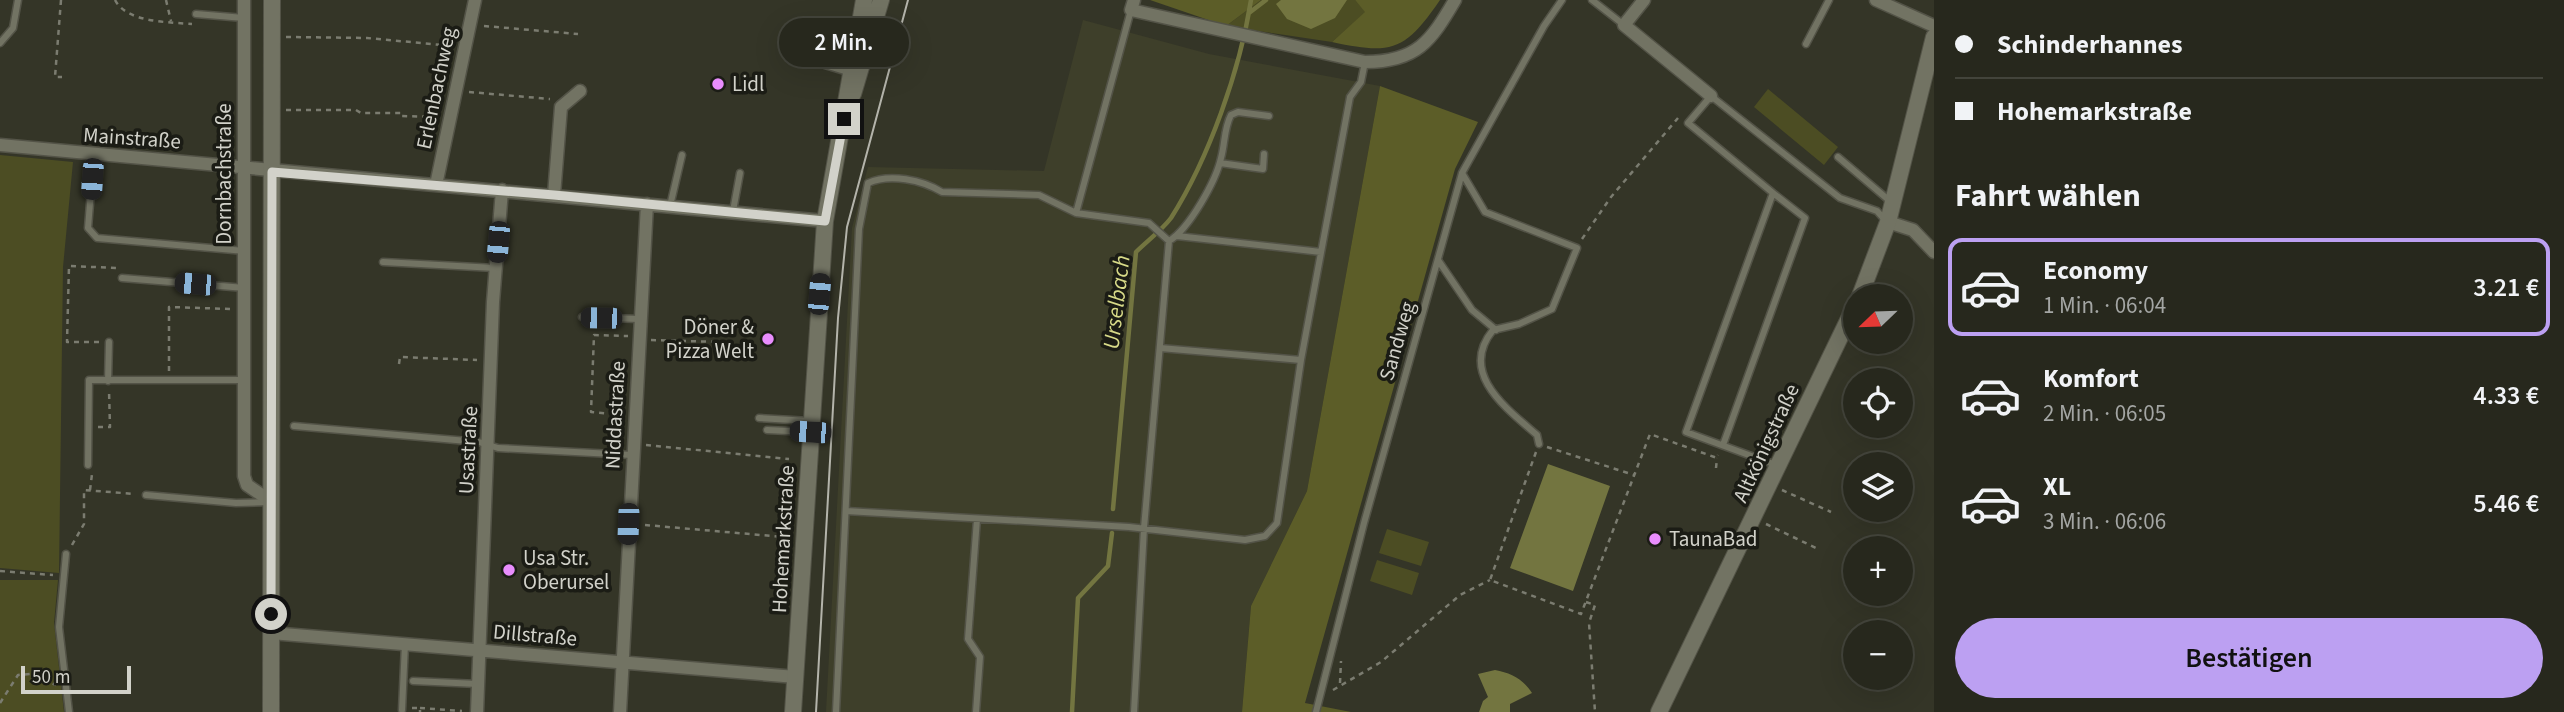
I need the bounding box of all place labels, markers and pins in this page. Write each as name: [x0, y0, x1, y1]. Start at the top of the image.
place label: Lidl: [732, 69, 764, 99]
marker: Lidl: [710, 76, 726, 92]
place label: Döner & Pizza Welt: [665, 312, 754, 366]
marker: Döner & Pizza Welt: [760, 331, 776, 347]
place label: TaunaBad: [1669, 524, 1757, 554]
marker: TaunaBad: [1647, 531, 1663, 547]
place label: Usa Str. Oberursel: [523, 543, 609, 597]
marker: Usa Str. Oberursel: [501, 562, 517, 578]

